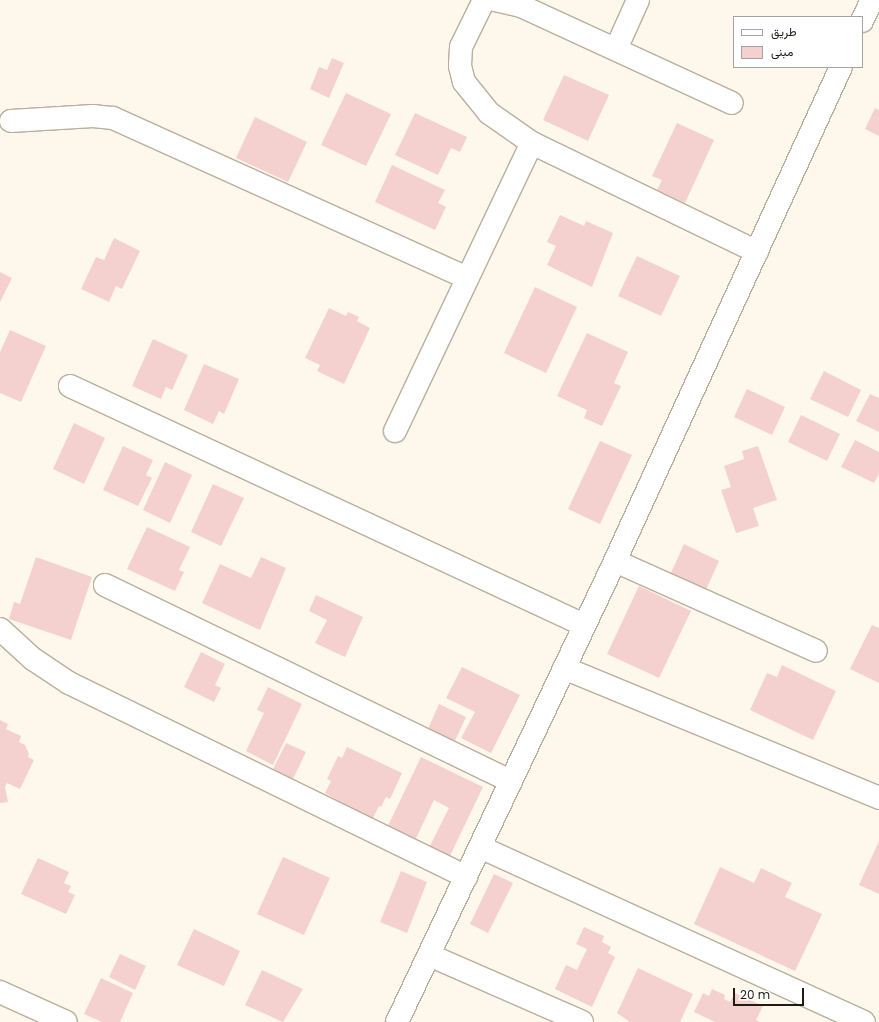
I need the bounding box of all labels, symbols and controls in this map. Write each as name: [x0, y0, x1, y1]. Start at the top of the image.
legend: [733, 16, 863, 68]
text: طريق: [771, 23, 796, 40]
text: مبنى: [771, 43, 793, 60]
scale bar: [735, 980, 806, 1006]
text: 20 m: [740, 986, 770, 1003]

